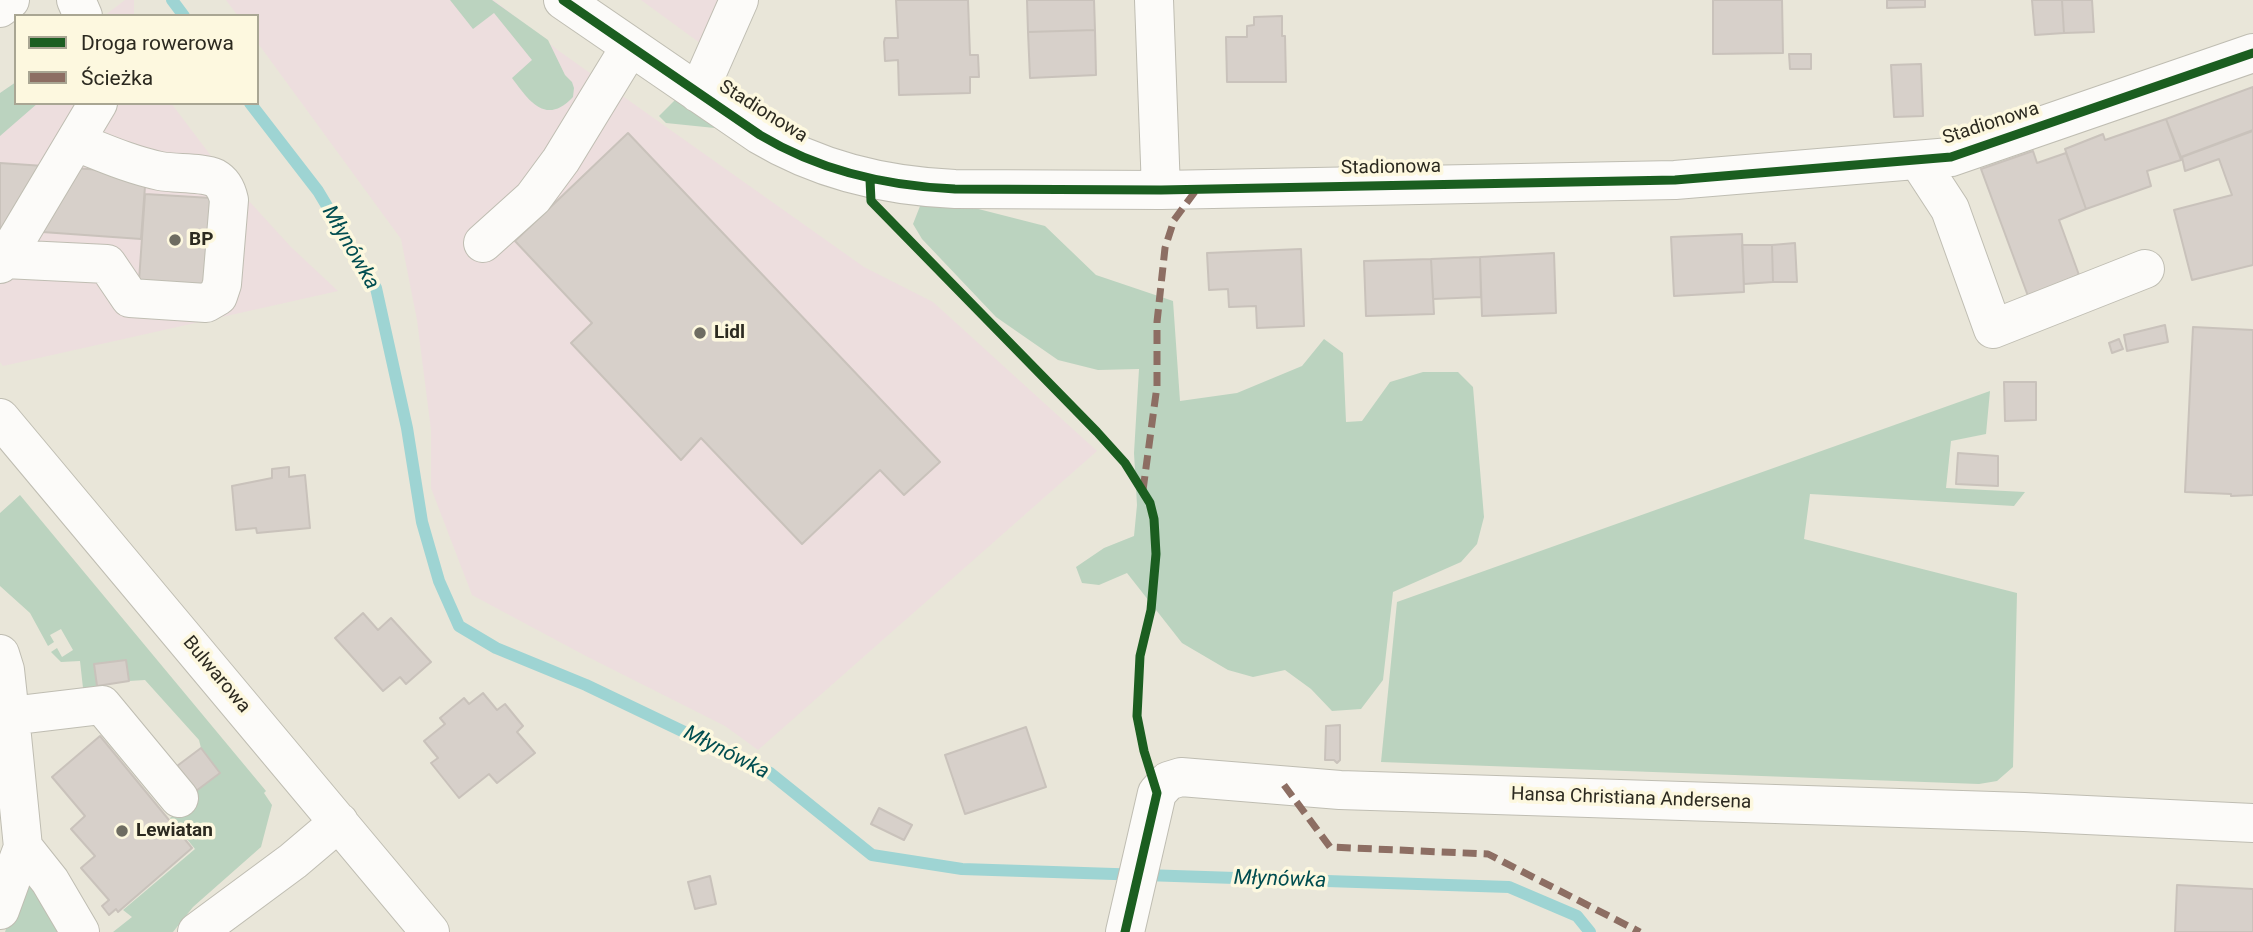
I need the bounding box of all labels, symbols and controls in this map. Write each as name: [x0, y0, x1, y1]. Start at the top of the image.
legend: [14, 14, 259, 105]
text: Droga rowerowa: [81, 31, 234, 55]
text: Ścieżka: [81, 66, 153, 90]
street label: Stadionowa: [715, 76, 811, 148]
street label: Stadionowa: [1940, 98, 2042, 150]
street label: Stadionowa: [1341, 156, 1441, 180]
water label: Młynówka: [316, 202, 384, 294]
place label: BP: [189, 229, 213, 251]
marker: BP: [167, 232, 183, 248]
place label: Lidl: [714, 322, 745, 344]
marker: Lidl: [692, 325, 708, 341]
street label: Bulwarowa: [177, 632, 255, 718]
water label: Młynówka: [679, 721, 773, 785]
street label: Hansa Christiana Andersena: [1510, 783, 1752, 815]
place label: Lewiatan: [136, 820, 213, 842]
marker: Lewiatan: [114, 823, 130, 839]
water label: Młynówka: [1233, 866, 1327, 894]

